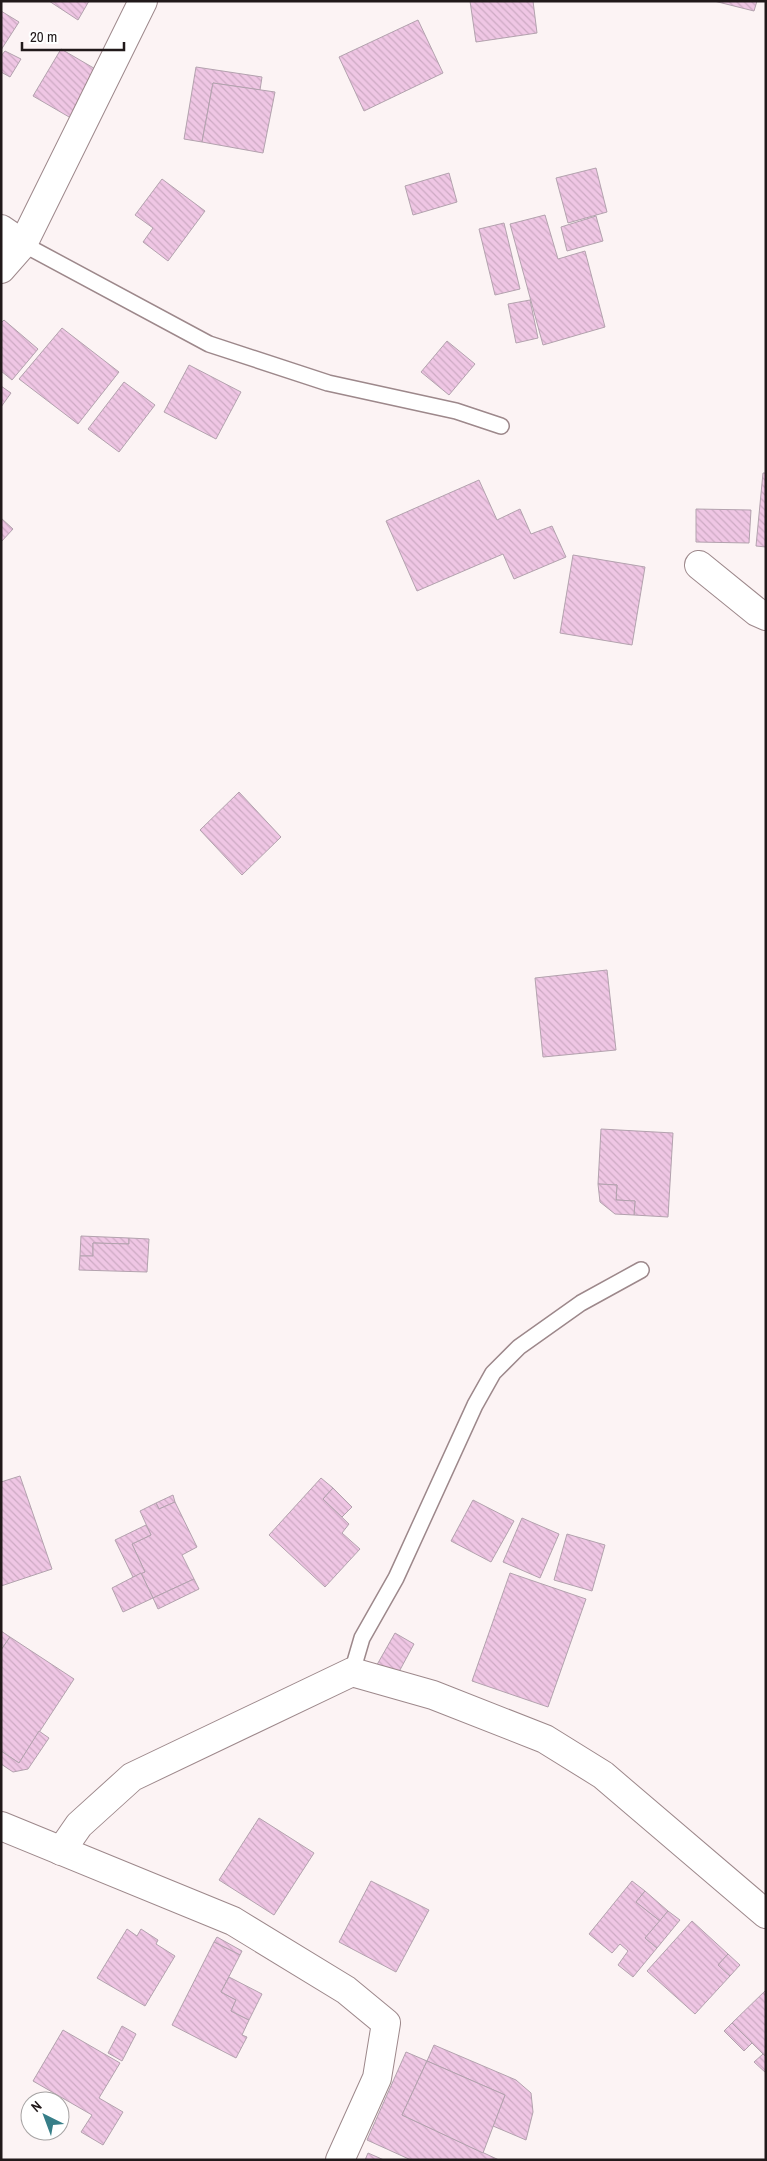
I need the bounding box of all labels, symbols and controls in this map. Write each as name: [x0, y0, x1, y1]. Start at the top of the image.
scale bar: [22, 20, 125, 52]
text: 20 m: [30, 26, 57, 47]
north arrow: [20, 2091, 70, 2141]
text: N: [27, 2097, 45, 2116]

